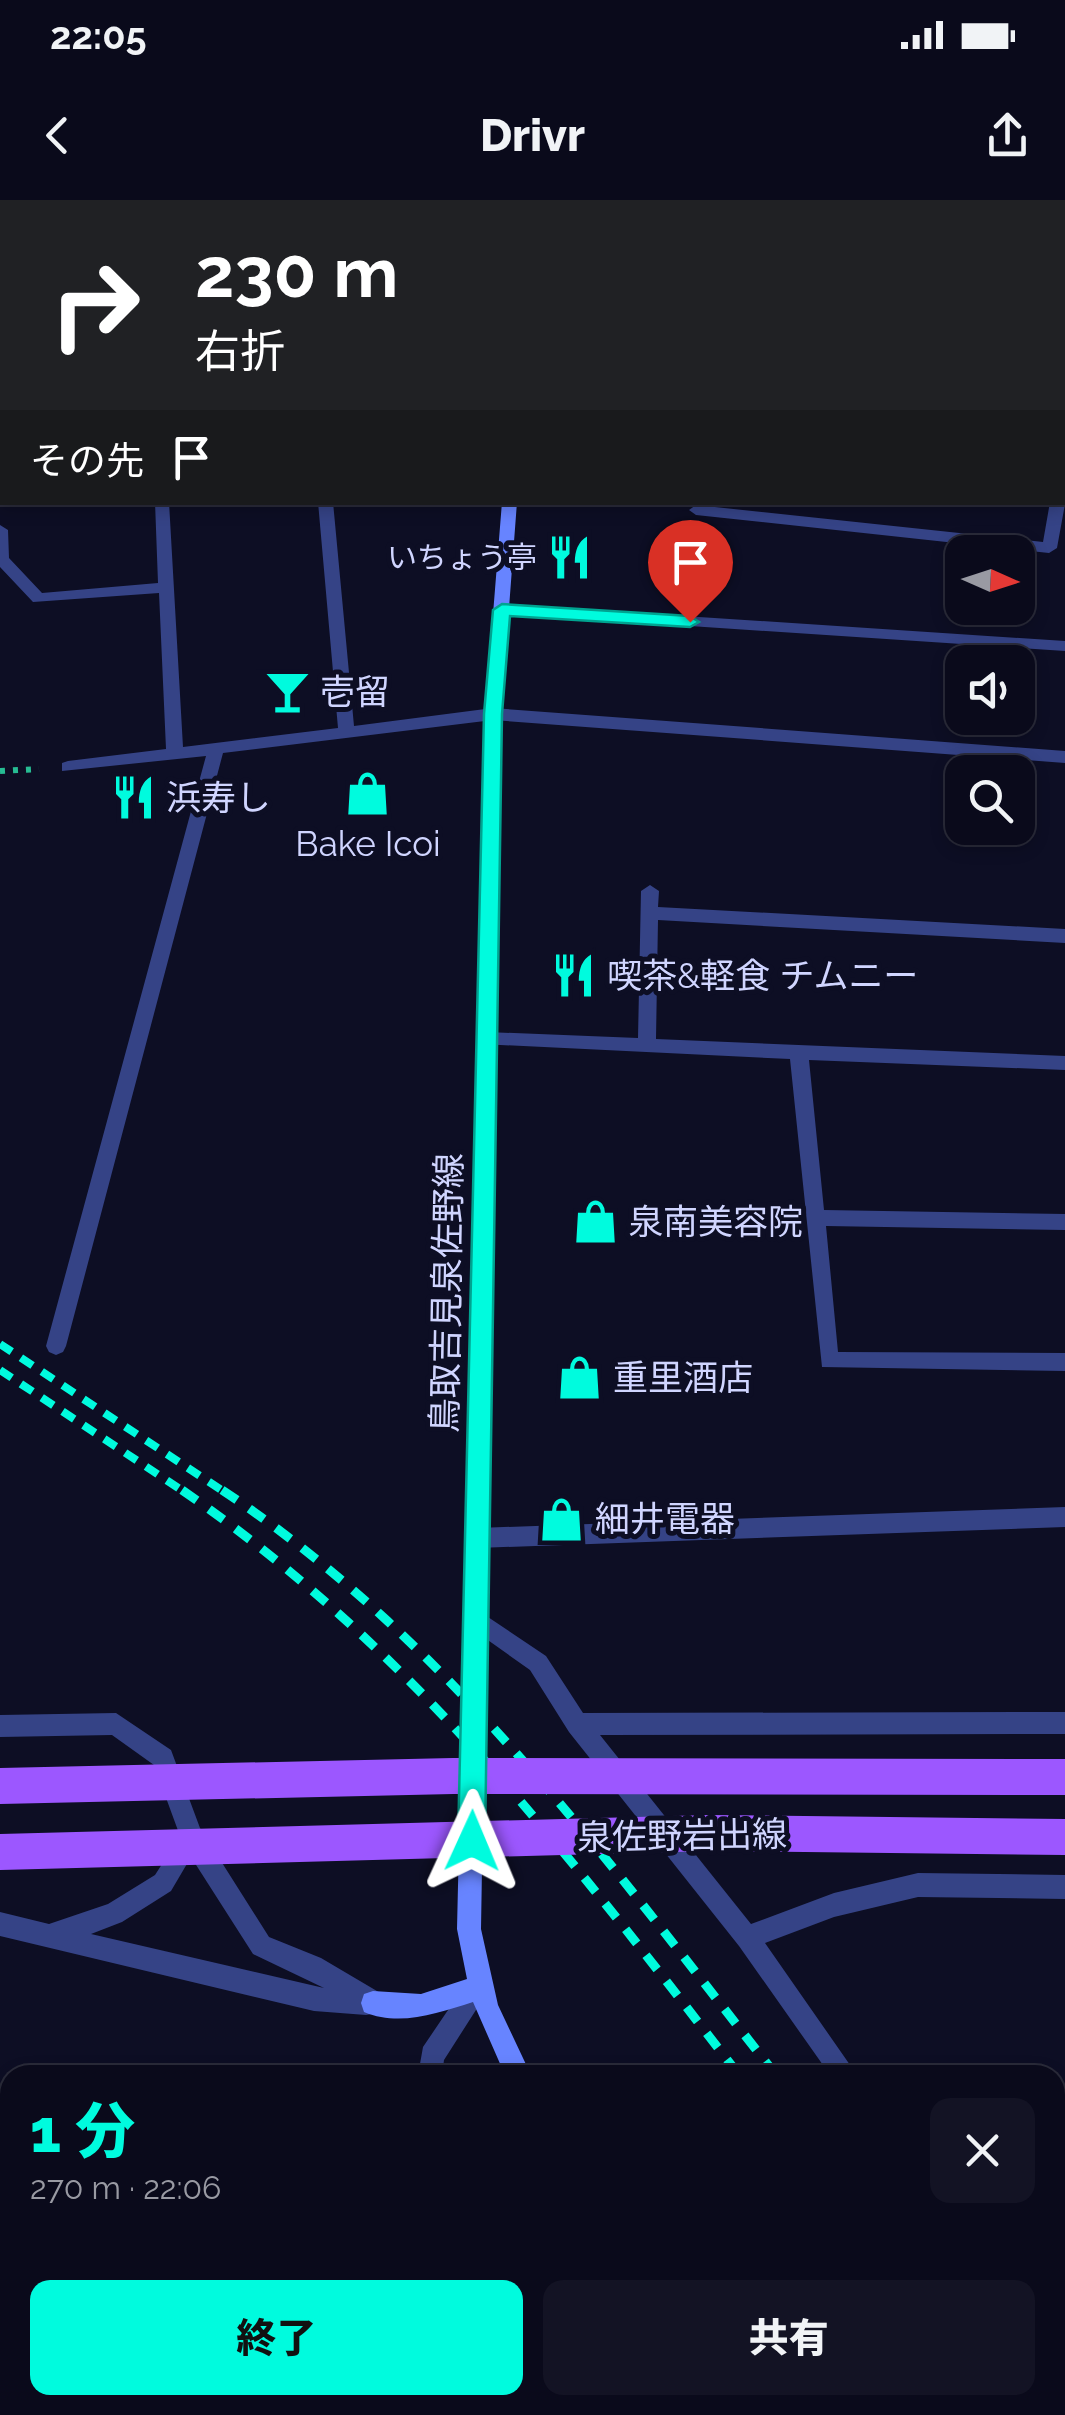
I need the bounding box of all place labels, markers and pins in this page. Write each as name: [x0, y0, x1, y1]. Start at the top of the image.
pin: [648, 520, 733, 623]
restaurant icon: いちょう亭: [546, 534, 594, 582]
place label: いちょう亭: [387, 540, 537, 575]
bar icon: 壱留: [263, 668, 311, 716]
place label: 壱留: [320, 671, 390, 712]
shop icon: Bake Icoi: [344, 770, 392, 818]
restaurant icon: 浜寿し: [109, 774, 157, 822]
place label: 浜寿し: [166, 777, 271, 818]
place label: Bake Icoi: [295, 823, 441, 864]
restaurant icon: 喫茶&軽食 チムニー: [550, 952, 598, 1000]
place label: 喫茶&軽食 チムニー: [607, 955, 919, 996]
shop icon: 泉南美容院: [571, 1198, 619, 1246]
place label: 泉南美容院: [628, 1201, 803, 1242]
shop icon: 重里酒店: [556, 1354, 604, 1402]
place label: 重里酒店: [613, 1357, 753, 1398]
shop icon: 細井電器: [538, 1495, 586, 1543]
place label: 細井電器: [595, 1498, 735, 1539]

